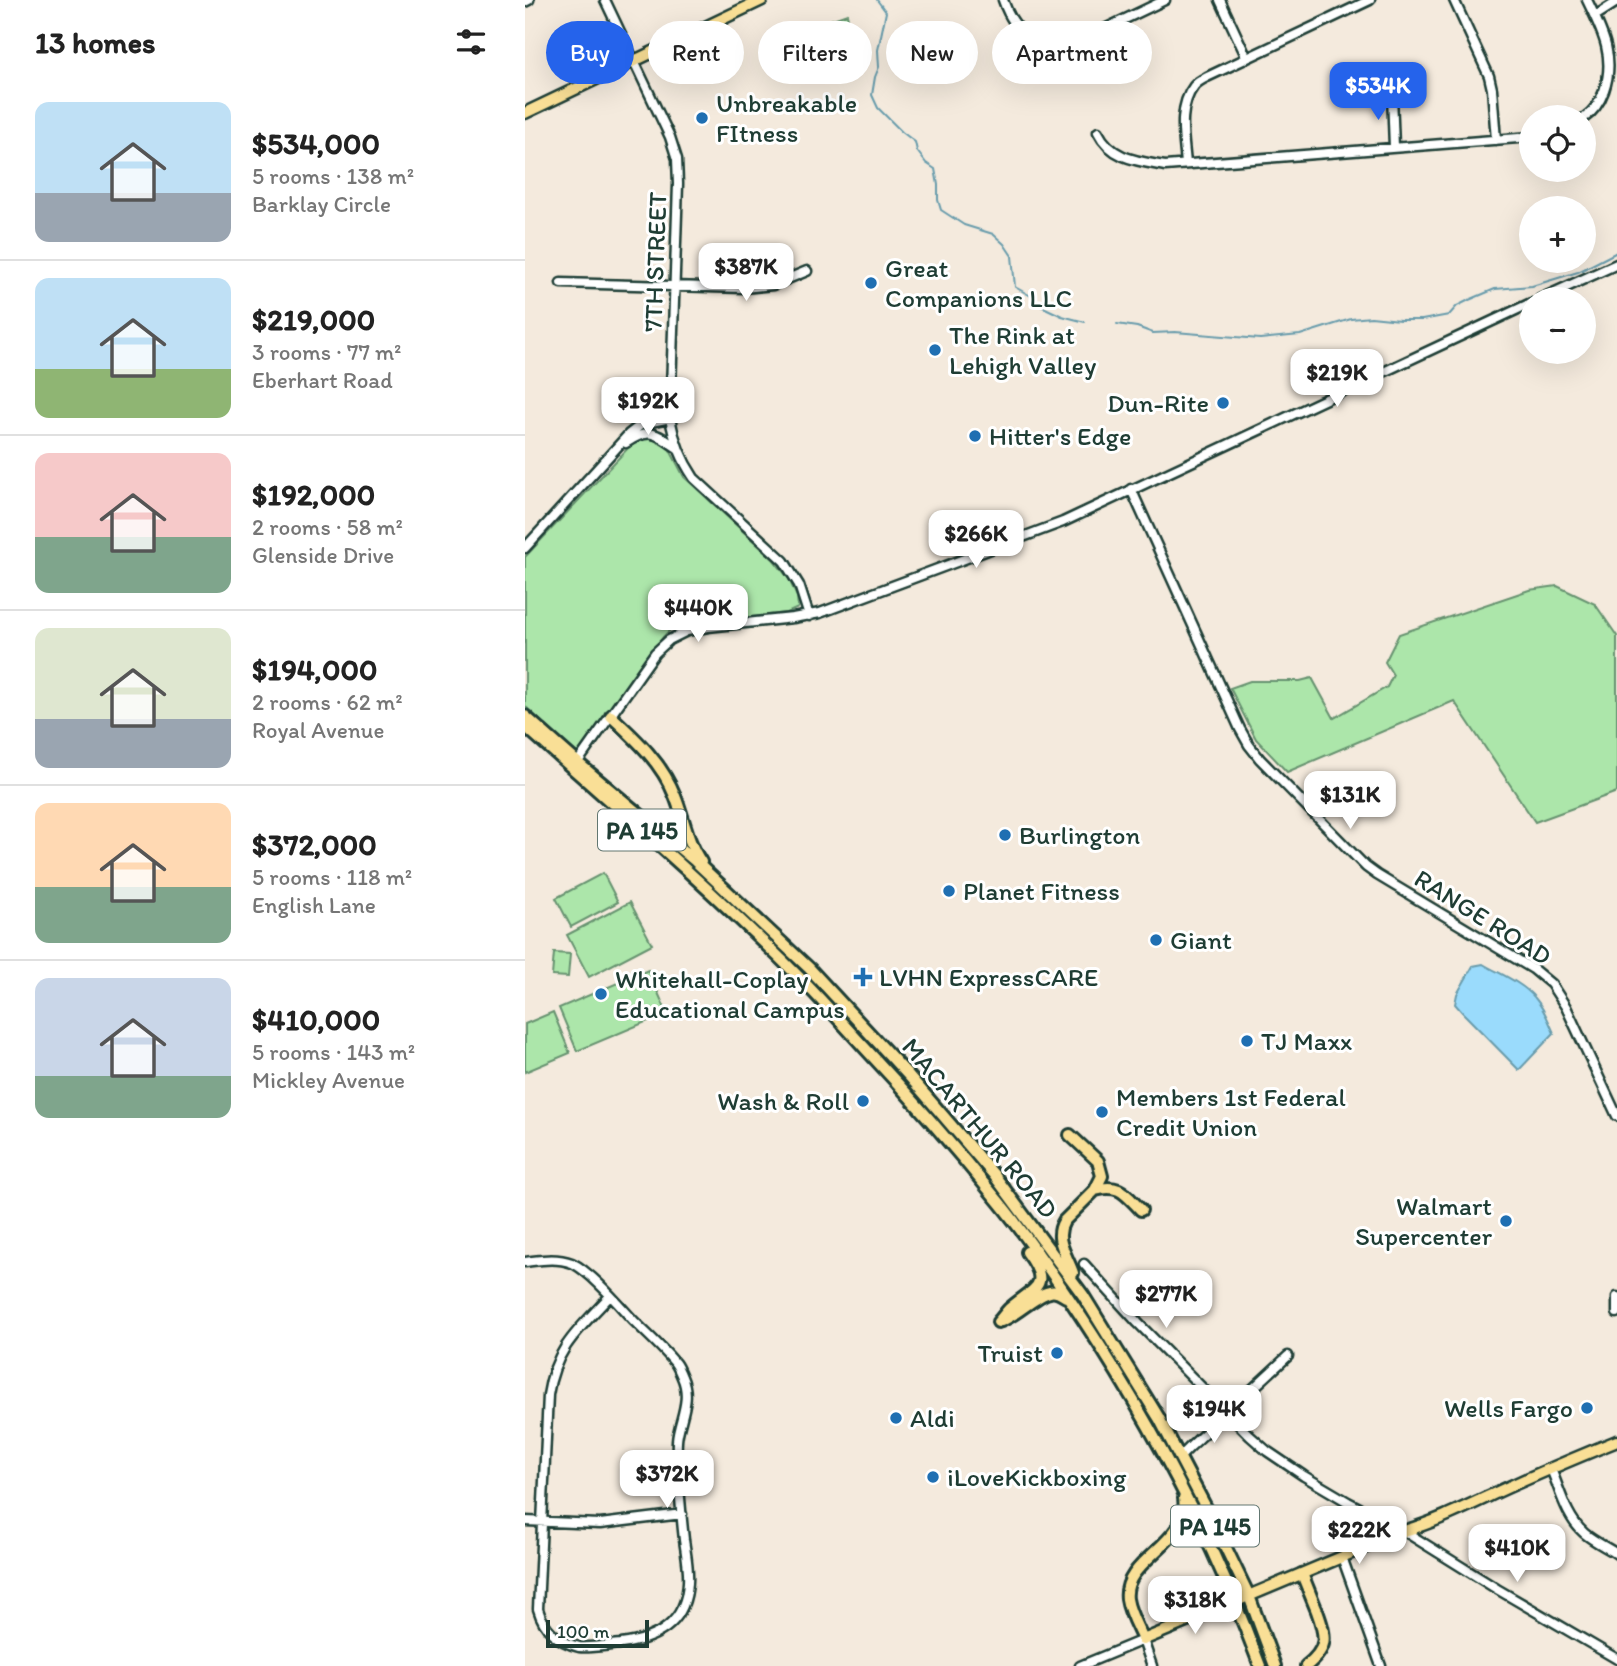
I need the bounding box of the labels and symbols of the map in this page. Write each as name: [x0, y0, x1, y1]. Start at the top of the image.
pin: $534K: [1329, 62, 1427, 122]
place label: Unbreakable FItness: [716, 87, 857, 149]
marker: Unbreakable FItness: [694, 110, 710, 126]
street label: 7TH STREET: [637, 191, 673, 333]
pin: $387K: [697, 244, 795, 303]
place label: Great Companions LLC: [885, 252, 1072, 314]
marker: Great Companions LLC: [863, 275, 879, 291]
place label: The Rink at Lehigh Valley: [949, 319, 1096, 381]
marker: The Rink at Lehigh Valley: [927, 342, 943, 358]
pin: $219K: [1288, 350, 1386, 409]
pin: $192K: [599, 378, 697, 437]
place label: Dun-Rite: [1107, 387, 1209, 419]
marker: Dun-Rite: [1215, 395, 1231, 411]
place label: Hitter's Edge: [989, 420, 1131, 452]
marker: Hitter's Edge: [967, 428, 983, 444]
pin: $266K: [927, 510, 1025, 570]
pin: $440K: [649, 584, 747, 644]
pin: $131K: [1301, 772, 1399, 831]
road number: PA 145: [598, 810, 686, 850]
place label: Burlington: [1019, 819, 1141, 851]
marker: Burlington: [997, 827, 1013, 843]
street label: RANGE ROAD: [1408, 862, 1558, 972]
place label: Planet Fitness: [963, 875, 1120, 907]
marker: Planet Fitness: [941, 883, 957, 899]
place label: Giant: [1170, 924, 1232, 956]
marker: Giant: [1148, 932, 1164, 948]
place label: LVHN ExpressCARE: [879, 961, 1098, 993]
place label: Whitehall-Coplay Educational Campus: [615, 963, 845, 1025]
marker: LVHN ExpressCARE: [853, 967, 873, 987]
marker: Whitehall-Coplay Educational Campus: [593, 986, 609, 1002]
place label: TJ Maxx: [1261, 1025, 1352, 1057]
street label: MACARTHUR ROAD: [895, 1031, 1065, 1225]
marker: TJ Maxx: [1239, 1033, 1255, 1049]
place label: Members 1st Federal Credit Union: [1116, 1081, 1346, 1143]
place label: Wash & Roll: [717, 1085, 849, 1117]
marker: Wash & Roll: [855, 1093, 871, 1109]
marker: Members 1st Federal Credit Union: [1094, 1104, 1110, 1120]
place label: Walmart Supercenter: [1355, 1190, 1493, 1252]
marker: Walmart Supercenter: [1498, 1213, 1514, 1229]
pin: $277K: [1117, 1270, 1215, 1330]
place label: Truist: [978, 1337, 1043, 1369]
marker: Truist: [1049, 1345, 1065, 1361]
pin: $194K: [1165, 1386, 1263, 1445]
place label: Wells Fargo: [1444, 1392, 1573, 1424]
marker: Wells Fargo: [1579, 1400, 1595, 1416]
place label: Aldi: [910, 1402, 955, 1434]
marker: Aldi: [888, 1410, 904, 1426]
pin: $372K: [618, 1450, 716, 1510]
place label: iLoveKickboxing: [947, 1461, 1127, 1493]
marker: iLoveKickboxing: [925, 1469, 941, 1485]
road number: PA 145: [1171, 1506, 1259, 1546]
pin: $222K: [1310, 1506, 1408, 1566]
pin: $410K: [1468, 1524, 1566, 1584]
pin: $318K: [1146, 1576, 1244, 1636]
scale bar: [546, 1617, 649, 1649]

